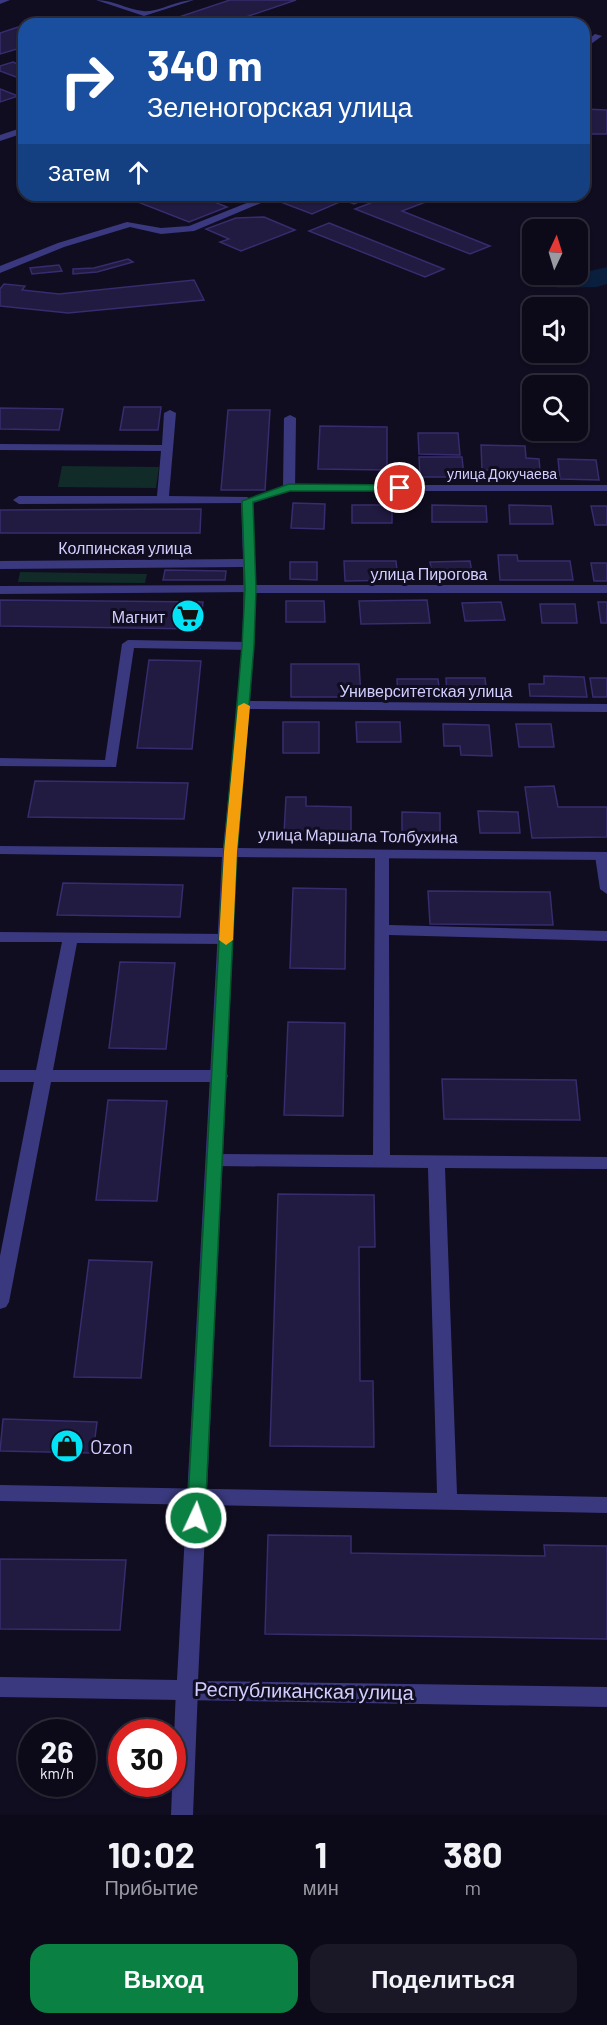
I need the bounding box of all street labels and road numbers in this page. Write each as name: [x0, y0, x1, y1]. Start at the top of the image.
street label: улица Докучаева: [447, 465, 557, 482]
street label: Колпинская улица: [58, 538, 192, 557]
street label: улица Пирогова: [370, 564, 488, 583]
street label: Университетская улица: [339, 681, 513, 700]
street label: улица Маршала Толбухина: [258, 824, 458, 846]
street label: Республиканская улица: [194, 1676, 415, 1704]

